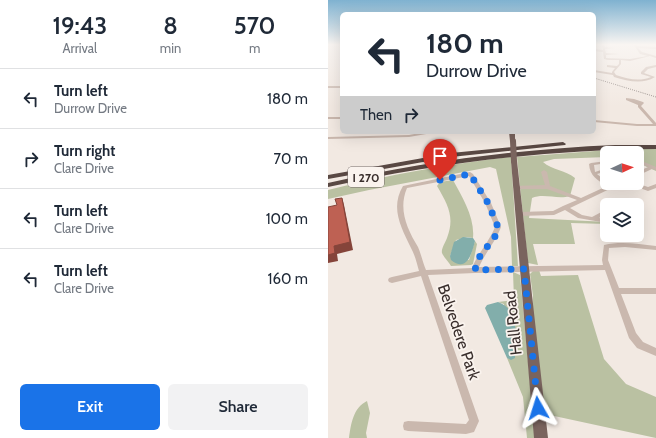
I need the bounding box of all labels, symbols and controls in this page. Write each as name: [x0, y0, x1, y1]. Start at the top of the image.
text: 19:43: [53, 11, 107, 40]
text: 8: [163, 11, 178, 40]
text: 570: [234, 11, 275, 40]
text: 180 m: [426, 26, 504, 60]
icon: left: [360, 28, 412, 80]
text: Arrival: [63, 40, 97, 56]
text: min: [160, 40, 181, 56]
text: m: [249, 40, 260, 56]
text: Durrow Drive: [426, 60, 527, 82]
text: Turn left: [54, 82, 108, 100]
icon: left: [20, 88, 42, 110]
text: 180 m: [267, 90, 308, 108]
text: Durrow Drive: [54, 100, 127, 116]
icon: right: [400, 104, 422, 126]
text: Then: [360, 106, 392, 124]
pin: [423, 139, 457, 180]
text: Turn right: [54, 142, 115, 160]
icon: arrive: [429, 145, 451, 167]
north arrow: [600, 146, 644, 190]
map controls: [600, 146, 644, 242]
icon: right: [20, 148, 42, 170]
text: 70 m: [274, 150, 308, 168]
text: Clare Drive: [54, 160, 114, 176]
road number: I 270: [348, 167, 384, 187]
button: layers: [600, 198, 644, 242]
text: Turn left: [54, 202, 108, 220]
icon: left: [20, 208, 42, 230]
text: 100 m: [266, 210, 308, 228]
text: Clare Drive: [54, 220, 114, 236]
text: Turn left: [54, 262, 108, 280]
icon: left: [20, 268, 42, 290]
text: 160 m: [268, 270, 308, 288]
text: Clare Drive: [54, 280, 114, 296]
street label: Belvedere Park: [434, 282, 485, 383]
street label: Hall Road: [500, 290, 526, 356]
button: Exit: [20, 384, 160, 430]
button: Share: [168, 384, 308, 430]
position arrow: [517, 387, 559, 429]

